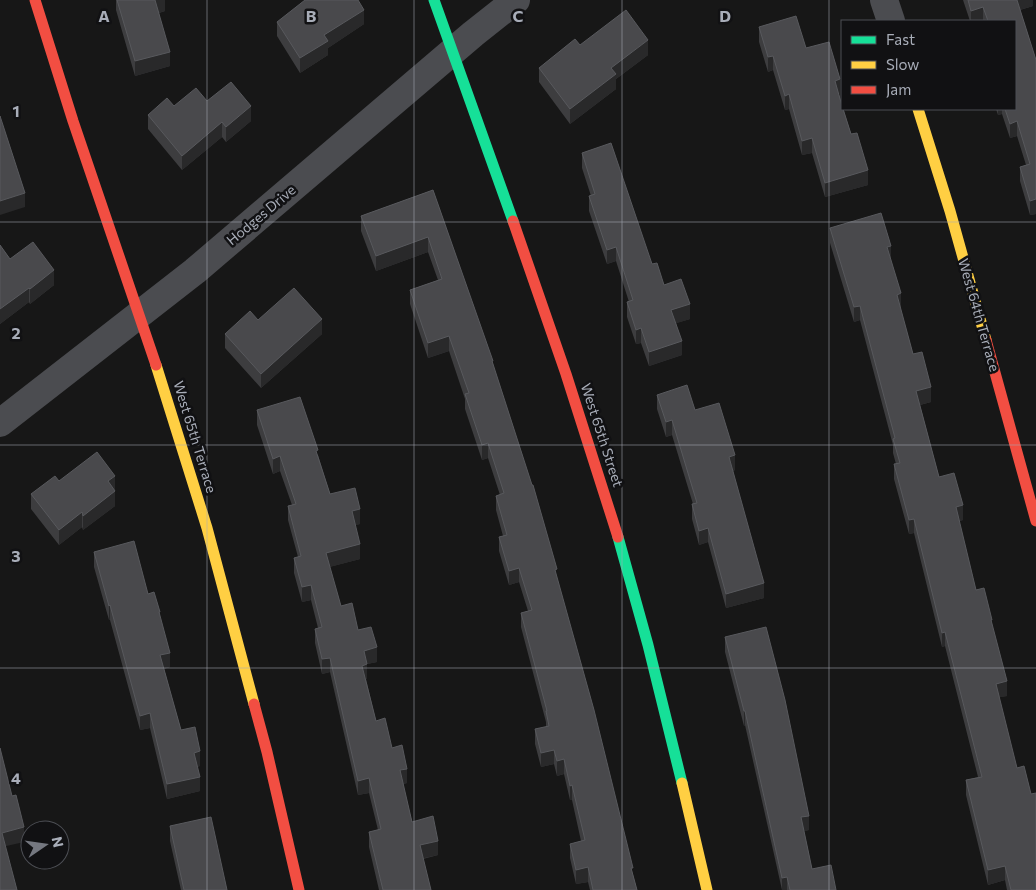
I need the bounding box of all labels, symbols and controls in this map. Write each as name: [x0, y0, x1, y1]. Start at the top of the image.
text: A: [98, 6, 110, 25]
text: B: [306, 6, 317, 25]
text: C: [513, 6, 524, 25]
text: D: [719, 6, 731, 25]
legend: [841, 20, 1016, 110]
text: Fast: [886, 30, 915, 48]
text: Slow: [886, 55, 919, 73]
text: Jam: [886, 80, 911, 98]
text: 1: [12, 101, 20, 120]
street label: Hodges Drive: [223, 181, 299, 248]
street label: West 64th Terrace: [955, 256, 1004, 373]
text: 2: [11, 323, 21, 342]
street label: West 65th Terrace: [170, 379, 221, 495]
street label: West 65th Street: [578, 381, 627, 489]
text: 3: [11, 546, 21, 565]
text: 4: [11, 768, 21, 787]
north arrow: [20, 820, 70, 870]
text: N: [49, 835, 68, 849]

